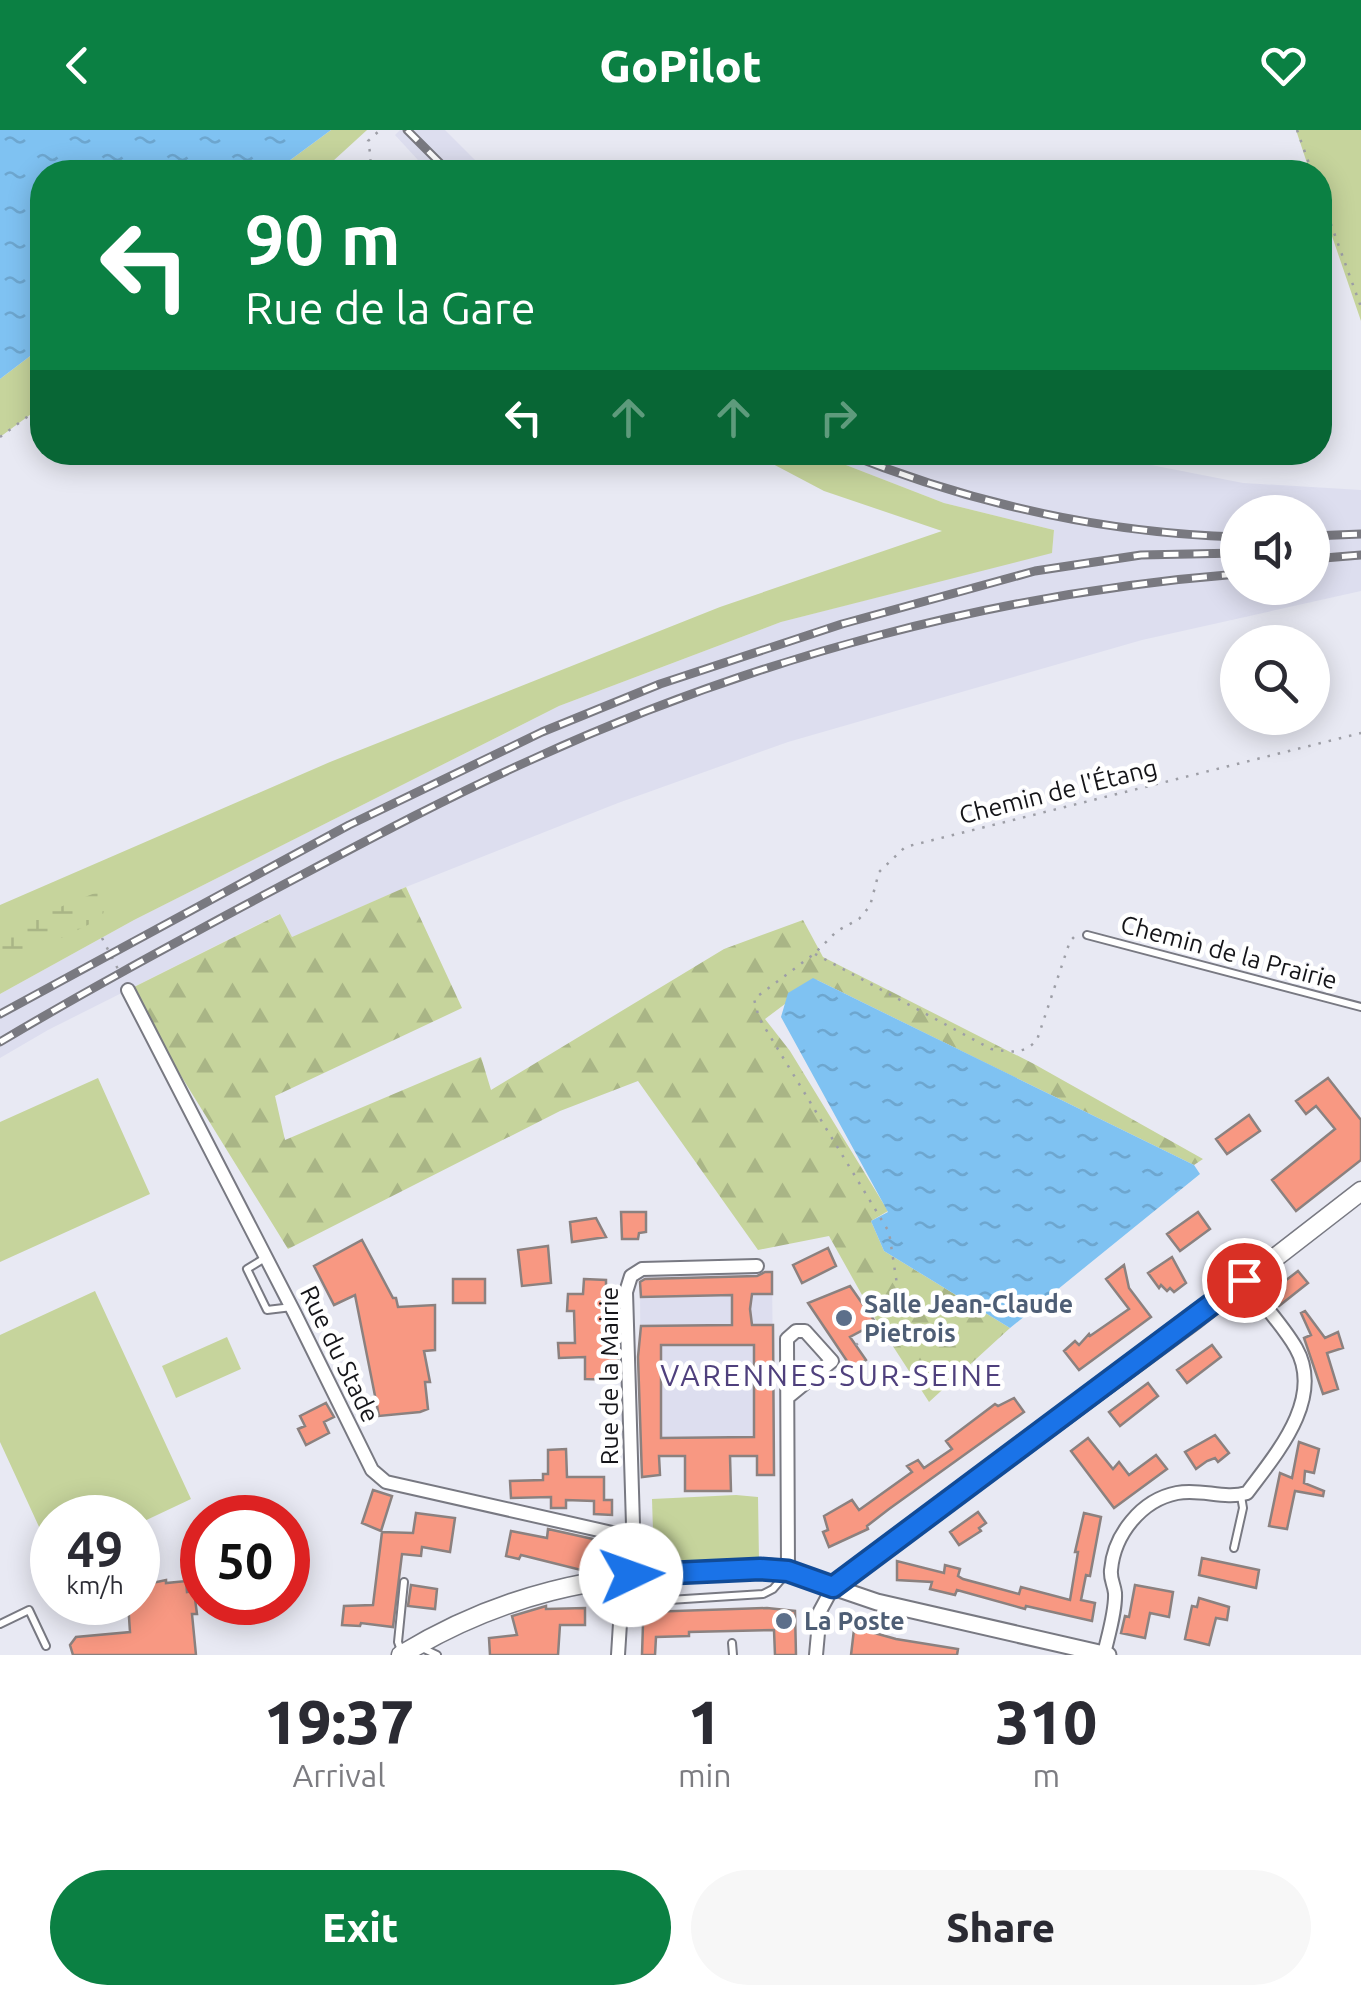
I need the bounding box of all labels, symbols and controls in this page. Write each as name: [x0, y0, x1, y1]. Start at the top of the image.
icon: back: [50, 38, 105, 93]
icon: heart: [1256, 38, 1311, 93]
text: GoPilot: [599, 40, 762, 91]
icon: left: [80, 200, 210, 330]
text: 90 m: [245, 200, 401, 278]
text: Rue de la Gare: [245, 282, 535, 333]
icon: left: [496, 390, 551, 445]
icon: ahead: [601, 390, 656, 445]
icon: ahead: [706, 390, 761, 445]
icon: right: [811, 390, 866, 445]
map controls: [1220, 495, 1330, 735]
button: sound: [1220, 495, 1330, 605]
button: search: [1220, 625, 1330, 735]
street label: Chemin de l'Étang: [956, 753, 1160, 829]
street label: Chemin de la Prairie: [1118, 910, 1340, 994]
pin: [1202, 1238, 1287, 1323]
icon: arrive: [1217, 1253, 1272, 1308]
street label: Rue du Stade: [295, 1281, 385, 1427]
street label: Rue de la Mairie: [595, 1287, 623, 1465]
place label: Salle Jean-Claude Pietrois: [864, 1290, 1073, 1347]
marker: Salle Jean-Claude Pietrois: [833, 1307, 855, 1329]
district label: VARENNES-SUR-SEINE: [660, 1358, 1004, 1392]
speed limit sign: 50: [180, 1495, 310, 1625]
text: 49: [67, 1520, 123, 1576]
position arrow: [579, 1523, 683, 1627]
text: km/h: [66, 1571, 124, 1599]
place label: La Poste: [804, 1607, 905, 1635]
marker: La Poste: [773, 1610, 795, 1632]
text: 19:37: [264, 1688, 414, 1755]
text: 1: [688, 1688, 722, 1755]
text: 310: [996, 1688, 1097, 1755]
text: Arrival: [292, 1757, 386, 1793]
text: min: [678, 1757, 732, 1793]
text: m: [1032, 1757, 1060, 1793]
button: Exit: [50, 1870, 671, 1985]
button: Share: [691, 1870, 1311, 1985]

